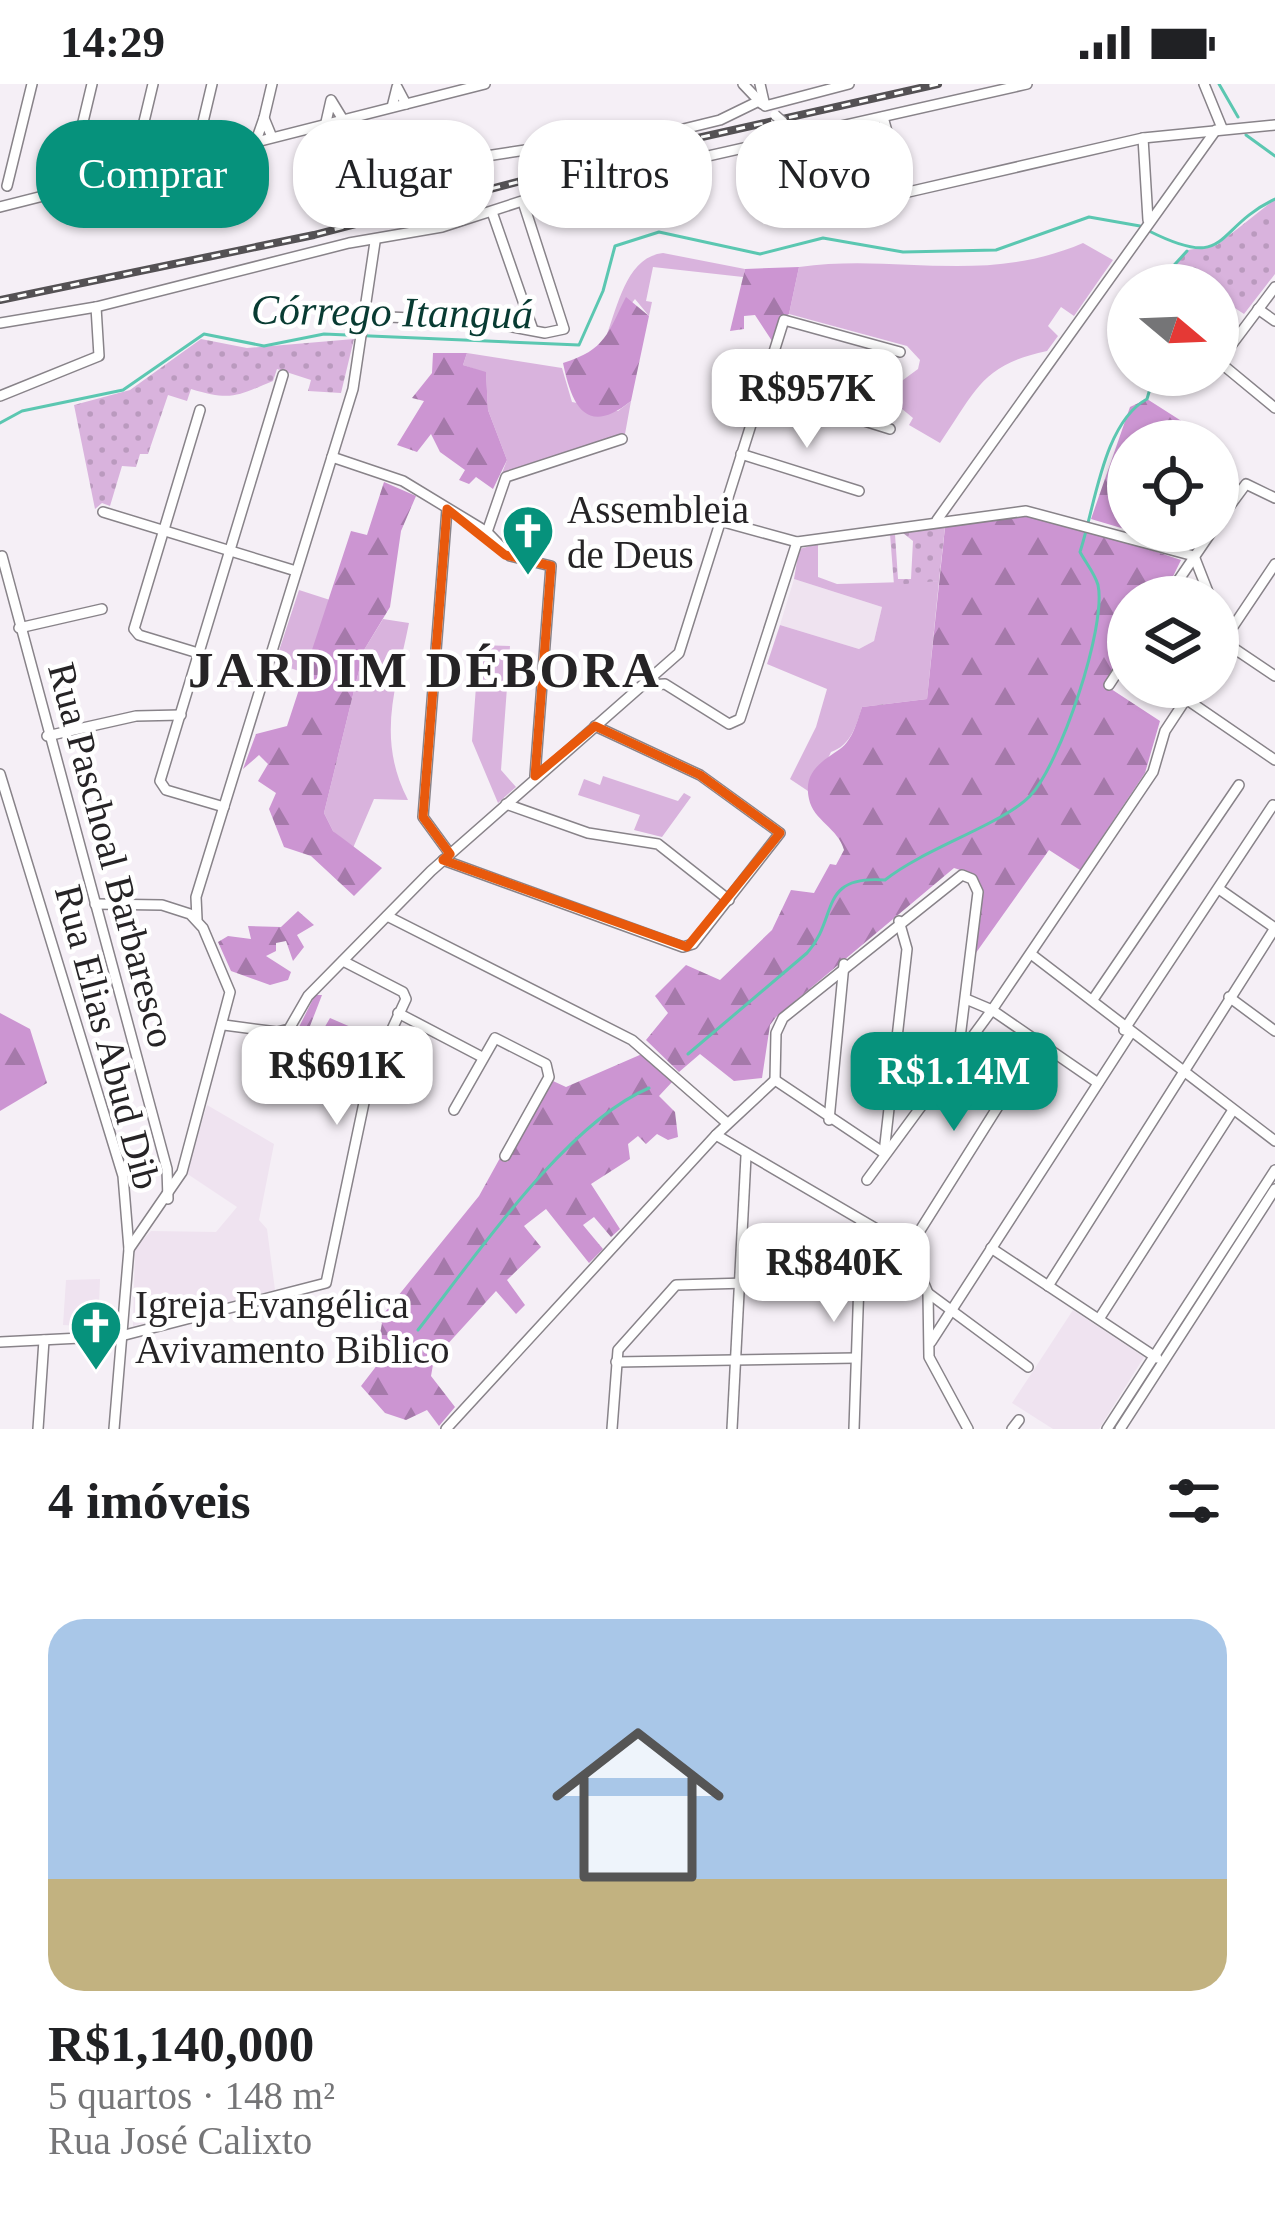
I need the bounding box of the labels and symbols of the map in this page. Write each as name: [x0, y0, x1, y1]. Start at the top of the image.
north arrow: [1107, 264, 1239, 396]
water label: Córrego Itanguá: [251, 287, 533, 337]
pin: R$957K: [709, 349, 905, 451]
place label: Assembleia de Deus: [567, 488, 749, 576]
church icon: Assembleia de Deus: [500, 503, 556, 577]
district label: JARDIM DÉBORA: [188, 642, 662, 698]
street label: Rua Paschoal Barbaresco: [40, 658, 184, 1052]
street label: Rua Elias Abud Dib: [47, 880, 169, 1194]
pin: R$691K: [239, 1026, 435, 1128]
pin: R$1.14M: [843, 1032, 1065, 1134]
pin: R$840K: [736, 1223, 932, 1325]
place label: Igreja Evangélica Avivamento Biblico: [135, 1283, 449, 1371]
church icon: Igreja Evangélica Avivamento Biblico: [68, 1298, 124, 1372]

